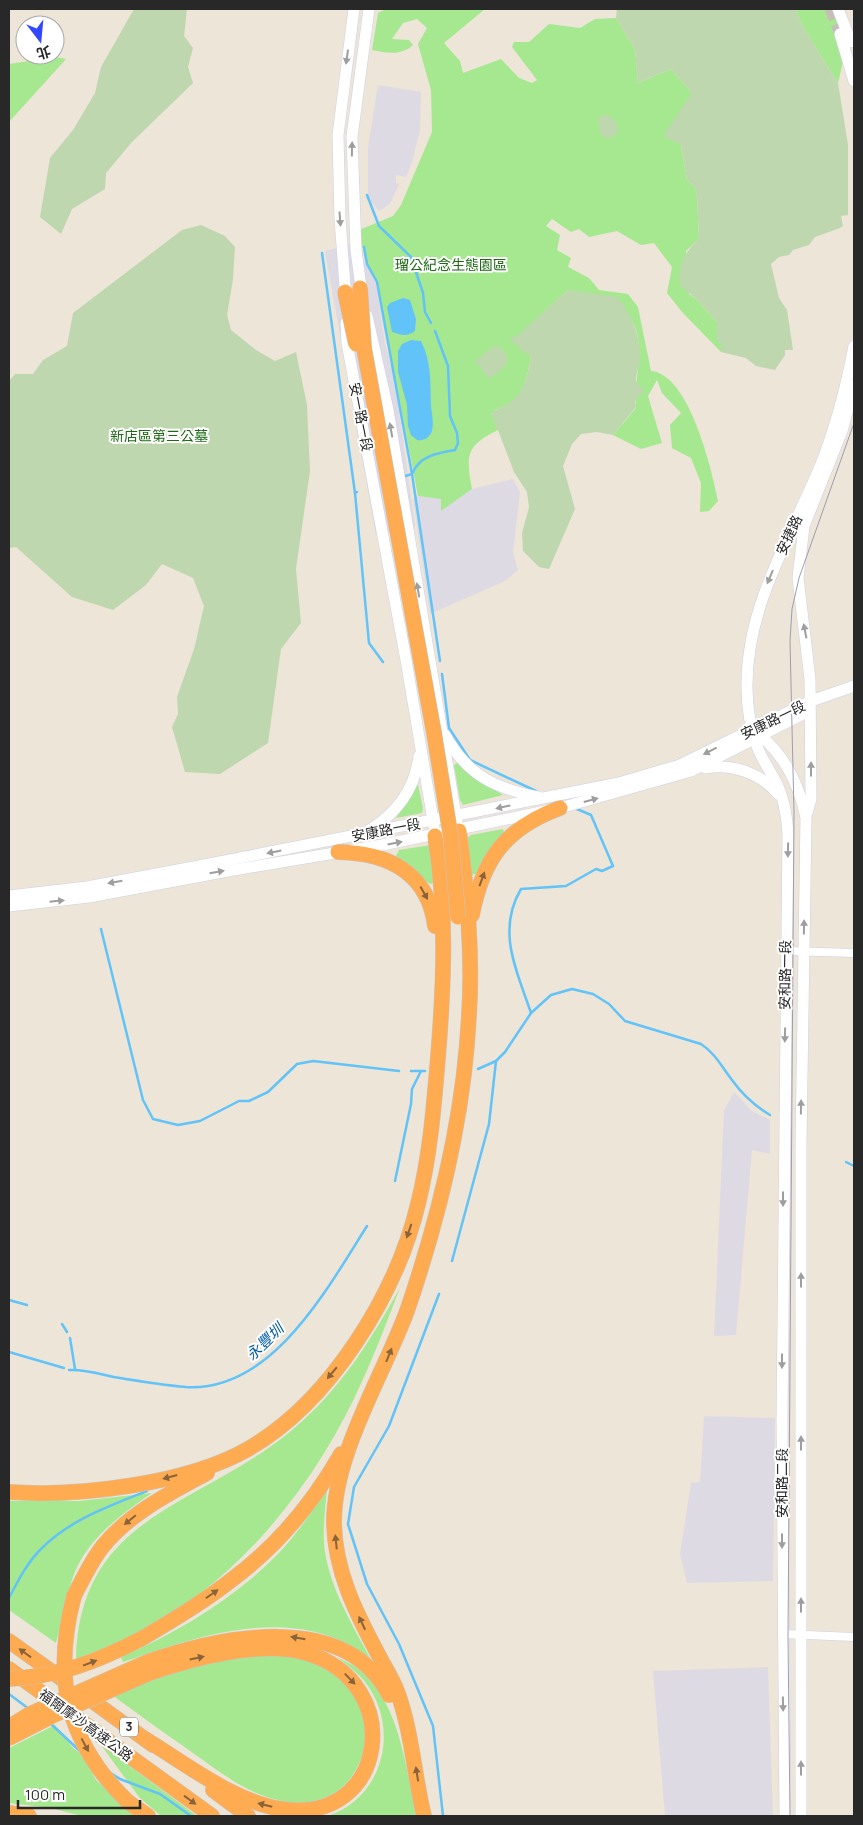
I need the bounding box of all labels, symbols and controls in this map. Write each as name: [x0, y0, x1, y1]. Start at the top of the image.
north arrow: [15, 15, 65, 65]
text: 北: [34, 42, 53, 64]
one-way arrow: [343, 49, 351, 65]
one-way arrow: [348, 141, 356, 157]
one-way arrow: [337, 211, 345, 227]
park label: 瑠公紀念生態園區: [395, 255, 507, 274]
street label: 安一路一段: [345, 381, 377, 453]
one-way arrow: [386, 421, 394, 437]
park label: 新店區第三公墓: [110, 426, 208, 445]
street label: 安捷路: [771, 512, 806, 558]
one-way arrow: [766, 570, 774, 584]
one-way arrow: [414, 581, 422, 597]
one-way arrow: [801, 623, 809, 639]
street label: 安康路一段: [737, 696, 808, 743]
one-way arrow: [702, 747, 717, 755]
one-way arrow: [807, 761, 815, 777]
one-way arrow: [584, 795, 599, 803]
one-way arrow: [494, 803, 510, 811]
street label: 安康路一段: [350, 814, 422, 846]
one-way arrow: [387, 839, 402, 847]
one-way arrow: [784, 842, 792, 858]
one-way arrow: [266, 848, 282, 856]
one-way arrow: [210, 868, 226, 876]
one-way arrow: [479, 872, 486, 887]
one-way arrow: [106, 878, 122, 886]
one-way arrow: [420, 886, 428, 901]
one-way arrow: [50, 897, 66, 905]
one-way arrow: [800, 919, 808, 935]
street label: 安和路一段: [774, 940, 795, 1010]
one-way arrow: [781, 1027, 789, 1043]
one-way arrow: [797, 1099, 805, 1115]
one-way arrow: [779, 1191, 787, 1207]
one-way arrow: [405, 1224, 413, 1239]
one-way arrow: [797, 1272, 805, 1288]
water label: 永豐圳: [241, 1317, 290, 1365]
one-way arrow: [385, 1347, 393, 1362]
one-way arrow: [778, 1353, 786, 1369]
one-way arrow: [327, 1366, 338, 1379]
one-way arrow: [797, 1434, 805, 1450]
street label: 安和路二段: [772, 1448, 791, 1518]
one-way arrow: [162, 1473, 177, 1481]
one-way arrow: [124, 1514, 137, 1525]
one-way arrow: [778, 1533, 786, 1549]
one-way arrow: [332, 1534, 340, 1550]
one-way arrow: [205, 1589, 219, 1599]
one-way arrow: [797, 1597, 805, 1613]
one-way arrow: [358, 1616, 366, 1630]
one-way arrow: [289, 1634, 305, 1642]
one-way arrow: [19, 1647, 32, 1658]
one-way arrow: [189, 1654, 204, 1662]
one-way arrow: [83, 1659, 98, 1666]
one-way arrow: [344, 1673, 356, 1685]
street label: 福爾摩沙高速公路: [35, 1684, 137, 1765]
one-way arrow: [779, 1696, 787, 1712]
road number: 3: [120, 1718, 138, 1736]
one-way arrow: [81, 1738, 89, 1753]
one-way arrow: [797, 1759, 805, 1775]
one-way arrow: [412, 1766, 420, 1782]
scale bar: [18, 1778, 140, 1810]
text: 100 m: [25, 1784, 65, 1805]
one-way arrow: [183, 1795, 197, 1805]
one-way arrow: [257, 1801, 272, 1809]

